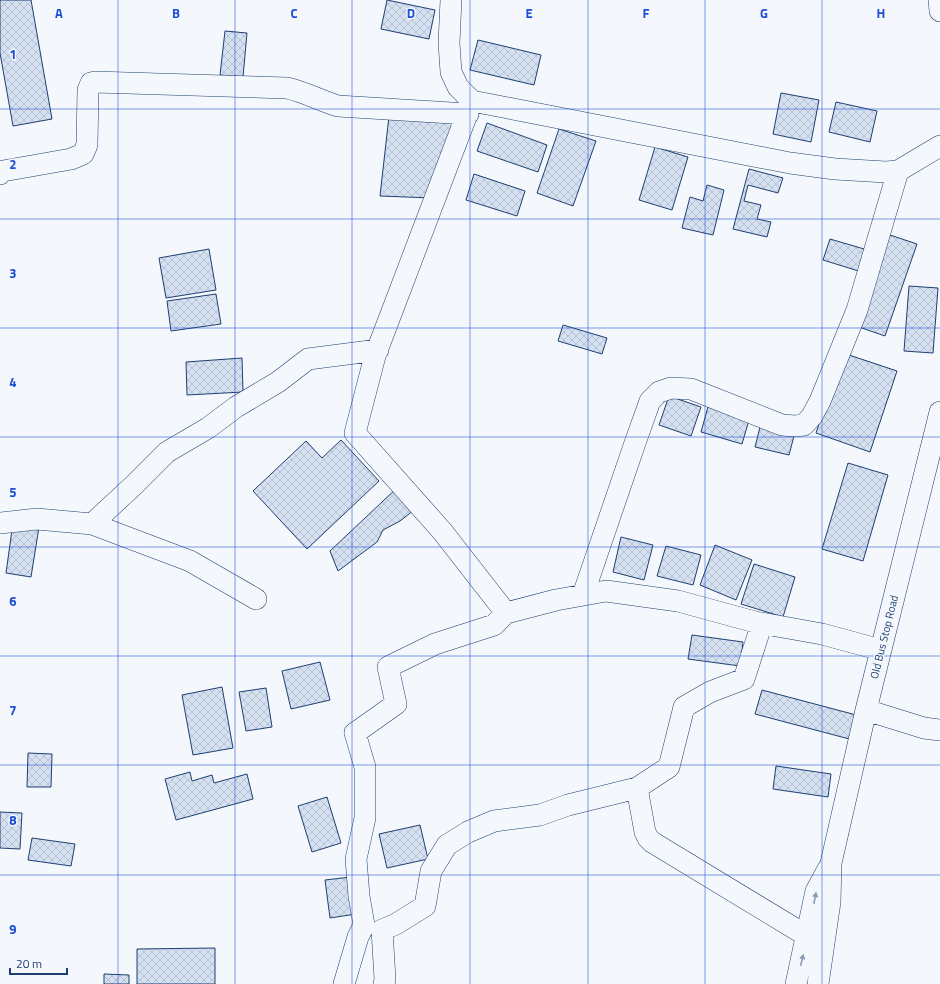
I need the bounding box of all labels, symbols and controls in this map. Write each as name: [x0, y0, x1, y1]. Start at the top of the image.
text: A: [55, 3, 63, 23]
text: B: [172, 3, 180, 23]
text: C: [290, 3, 298, 23]
text: D: [407, 3, 415, 23]
text: E: [525, 3, 533, 23]
text: F: [643, 3, 650, 23]
text: G: [760, 3, 768, 23]
text: H: [877, 3, 885, 23]
text: 1: [9, 44, 17, 64]
text: 2: [9, 154, 17, 174]
text: 3: [9, 263, 17, 283]
text: 4: [9, 372, 17, 392]
text: 5: [9, 482, 17, 502]
text: 6: [9, 591, 17, 611]
street label: Old Bus Stop Road: [866, 593, 902, 681]
text: 7: [9, 700, 17, 720]
text: 8: [9, 810, 17, 830]
one-way arrow: [812, 892, 818, 904]
text: 9: [9, 919, 17, 939]
scale bar: [10, 950, 67, 976]
text: 20 m: [16, 954, 42, 973]
one-way arrow: [799, 954, 805, 966]

